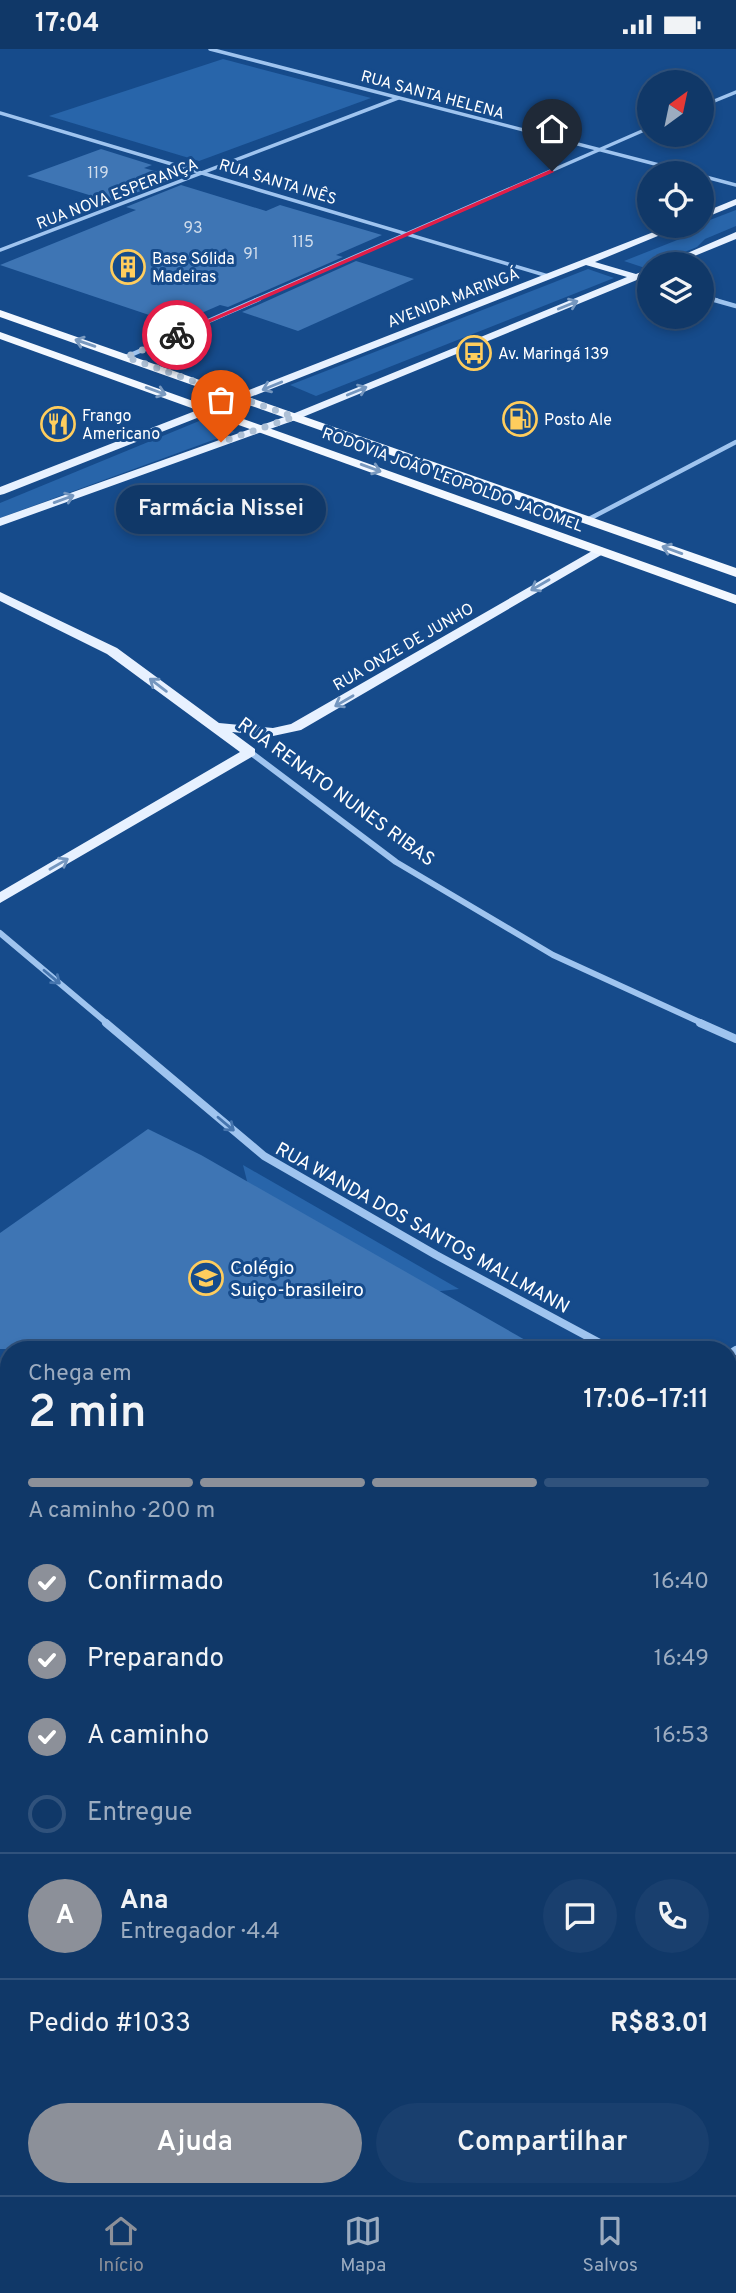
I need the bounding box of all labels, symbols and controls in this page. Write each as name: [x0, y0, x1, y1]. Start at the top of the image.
text: 17:04: [35, 8, 99, 41]
street label: RUA SANTA HELENA: [358, 67, 507, 125]
north arrow: [637, 70, 714, 147]
map controls: [637, 70, 714, 329]
pin: [522, 99, 582, 171]
icon: home: [533, 110, 571, 148]
street label: RUA SANTA INÊS: [216, 154, 339, 210]
street label: RUA NOVA ESPERANÇA: [34, 155, 201, 235]
button: locate: [637, 161, 714, 238]
house number: 119: [87, 164, 109, 184]
house number: 93: [183, 219, 203, 239]
house number: 115: [292, 233, 314, 253]
house number: 91: [243, 245, 259, 265]
building icon: Base Sólida Madeiras: [109, 248, 147, 286]
place label: Base Sólida Madeiras: [152, 250, 235, 288]
button: layers: [637, 252, 714, 329]
street label: AVENIDA MARINGÁ: [384, 263, 523, 333]
one-way arrow: [556, 297, 578, 310]
courier: [142, 300, 212, 370]
icon: bike: [158, 316, 196, 354]
bus stop icon: Av. Maringá 139: [455, 334, 493, 372]
one-way arrow: [74, 335, 96, 348]
place label: Av. Maringá 139: [498, 345, 609, 365]
pin: [191, 370, 251, 442]
one-way arrow: [262, 380, 283, 393]
icon: bag: [202, 381, 240, 419]
one-way arrow: [346, 383, 367, 396]
one-way arrow: [145, 386, 167, 398]
fuel station icon: Posto Ale: [501, 400, 539, 438]
restaurant icon: Frango Americano: [39, 405, 77, 443]
place label: Frango Americano: [82, 407, 160, 445]
place label: Posto Ale: [544, 411, 612, 431]
street label: RODOVIA JOÃO LEOPOLDO JACOMEL: [319, 421, 587, 538]
one-way arrow: [360, 463, 382, 476]
callout: Farmácia Nissei: [116, 484, 326, 533]
one-way arrow: [53, 492, 75, 504]
text: Farmácia Nissei: [138, 495, 304, 524]
one-way arrow: [661, 543, 683, 555]
one-way arrow: [531, 578, 551, 592]
street label: RUA ONZE DE JUNHO: [330, 599, 478, 696]
one-way arrow: [149, 678, 168, 692]
one-way arrow: [335, 694, 355, 708]
street label: RUA RENATO NUNES RIBAS: [232, 713, 439, 872]
one-way arrow: [49, 856, 69, 870]
one-way arrow: [43, 969, 61, 985]
one-way arrow: [217, 1116, 235, 1132]
street label: RUA WANDA DOS SANTOS MALLMANN: [271, 1138, 573, 1320]
place label: Colégio Suiço-brasileiro: [230, 1257, 364, 1303]
school or university icon: Colégio Suiço-brasileiro: [187, 1259, 225, 1297]
text: Chega em: [28, 1360, 132, 1389]
text: 17:06–17:11: [583, 1384, 709, 1417]
text: 2 min: [28, 1385, 147, 1444]
text: A caminho · 200 m: [28, 1497, 215, 1526]
icon: check: [28, 1564, 66, 1602]
text: Confirmado: [87, 1566, 224, 1599]
text: 16:40: [652, 1568, 709, 1597]
icon: check: [28, 1641, 66, 1679]
text: Preparando: [87, 1643, 224, 1676]
text: 16:49: [654, 1645, 709, 1674]
icon: check: [28, 1718, 66, 1756]
text: A caminho: [87, 1720, 209, 1753]
text: 16:53: [653, 1722, 709, 1751]
text: Entregue: [87, 1797, 193, 1830]
button: chat: [543, 1879, 617, 1953]
button: phone: [635, 1879, 709, 1953]
text: Ana: [120, 1885, 169, 1918]
text: A: [56, 1900, 74, 1933]
text: Entregador · 4.4: [120, 1918, 280, 1947]
text: Pedido #1033: [28, 2008, 191, 2041]
text: R$83.01: [610, 2008, 709, 2041]
button: Ajuda: [28, 2103, 362, 2183]
button: Compartilhar: [376, 2103, 709, 2183]
tab: Início: [98, 2212, 144, 2278]
tab: Mapa: [340, 2212, 386, 2278]
tab: Salvos: [583, 2212, 638, 2278]

